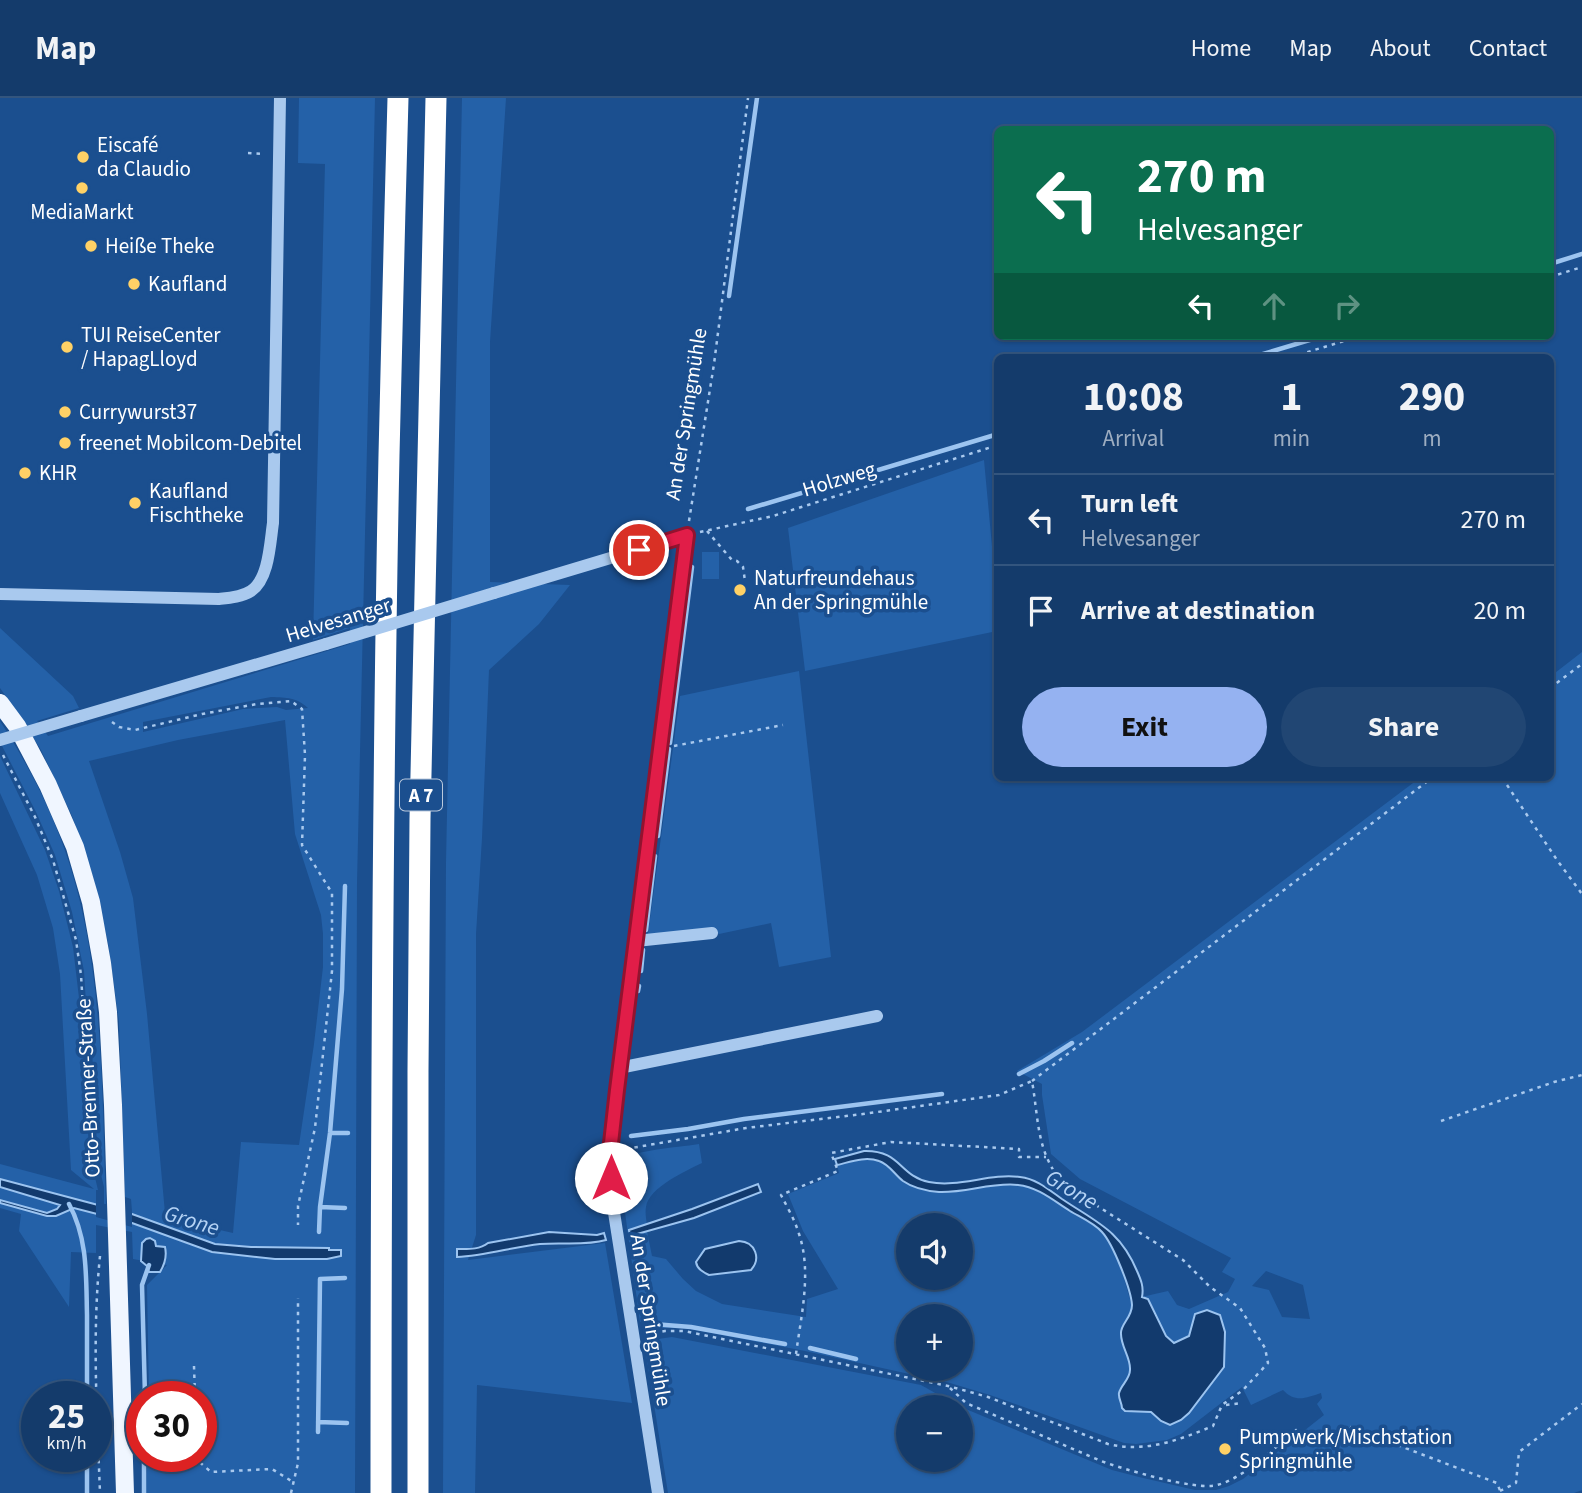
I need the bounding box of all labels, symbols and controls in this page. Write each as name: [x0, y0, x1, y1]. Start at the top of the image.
text: Map: [35, 25, 96, 72]
text: Home: [1191, 31, 1251, 66]
text: Map: [1289, 31, 1332, 66]
text: About: [1370, 31, 1431, 66]
text: Contact: [1469, 31, 1547, 66]
place label: Eiscafé da Claudio: [97, 130, 191, 184]
text: 270 m: [1137, 142, 1266, 212]
marker: Eiscafé da Claudio: [75, 149, 91, 165]
icon: left: [1022, 154, 1113, 245]
marker: MediaMarkt: [74, 180, 90, 196]
place label: MediaMarkt: [30, 197, 134, 227]
text: Helvesanger: [1137, 207, 1302, 253]
place label: Heiße Theke: [105, 231, 215, 261]
marker: Heiße Theke: [83, 238, 99, 254]
place label: Kaufland: [148, 269, 227, 299]
marker: Kaufland: [126, 276, 142, 292]
icon: left: [1182, 287, 1220, 325]
icon: ahead: [1255, 287, 1293, 325]
icon: right: [1328, 287, 1366, 325]
place label: TUI ReiseCenter / HapagLloyd: [81, 320, 221, 374]
street label: An der Springmühle: [658, 326, 714, 502]
marker: TUI ReiseCenter / HapagLloyd: [59, 339, 75, 355]
text: 10:08: [1083, 367, 1184, 427]
text: 1: [1280, 367, 1302, 427]
text: 290: [1399, 367, 1465, 427]
place label: Currywurst37: [79, 397, 197, 427]
marker: Currywurst37: [57, 404, 73, 420]
text: Arrival: [1102, 422, 1164, 455]
text: min: [1273, 422, 1310, 455]
text: m: [1422, 422, 1442, 455]
place label: freenet Mobilcom-Debitel: [79, 428, 302, 458]
marker: freenet Mobilcom-Debitel: [57, 435, 73, 451]
street label: Holzweg: [799, 454, 880, 504]
place label: KHR: [39, 458, 77, 488]
marker: KHR: [17, 465, 33, 481]
place label: Kaufland Fischtheke: [149, 476, 244, 530]
text: Turn left: [1081, 485, 1178, 522]
marker: Kaufland Fischtheke: [127, 495, 143, 511]
icon: left: [1022, 501, 1060, 539]
text: 270 m: [1460, 501, 1526, 538]
pin: [609, 520, 669, 580]
text: Helvesanger: [1081, 522, 1200, 555]
icon: arrive: [620, 531, 658, 569]
place label: Naturfreundehaus An der Springmühle: [754, 563, 928, 617]
marker: Naturfreundehaus An der Springmühle: [732, 582, 748, 598]
street label: Helvesanger: [282, 590, 395, 650]
icon: arrive: [1022, 592, 1060, 630]
text: Arrive at destination: [1081, 592, 1315, 629]
text: 20 m: [1473, 592, 1526, 629]
button: Exit: [1022, 687, 1267, 767]
button: Share: [1281, 687, 1526, 767]
road number: A 7: [400, 780, 442, 810]
street label: Otto-Brenner-Straße: [68, 998, 108, 1178]
position arrow: [574, 1141, 648, 1215]
water label: Grone: [1039, 1161, 1104, 1218]
water label: Grone: [160, 1196, 224, 1244]
map controls: [896, 1213, 973, 1472]
button: sound: [896, 1213, 973, 1290]
street label: An der Springmühle: [623, 1232, 679, 1408]
button: +: [896, 1304, 973, 1381]
speed limit sign: 30: [126, 1381, 217, 1472]
text: 25: [48, 1392, 85, 1442]
button: −: [896, 1395, 973, 1472]
place label: Pumpwerk/Mischstation Springmühle: [1239, 1422, 1452, 1476]
text: km/h: [47, 1431, 86, 1456]
marker: Pumpwerk/Mischstation Springmühle: [1217, 1441, 1233, 1457]

